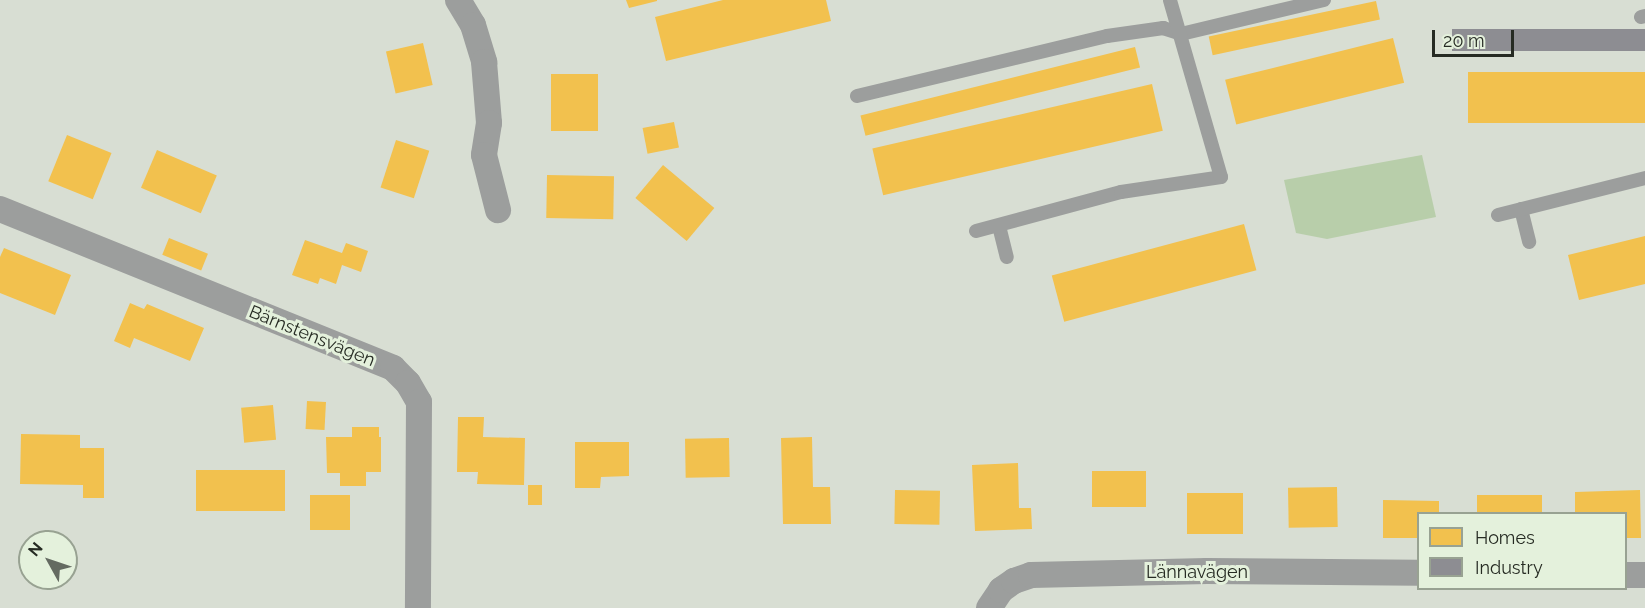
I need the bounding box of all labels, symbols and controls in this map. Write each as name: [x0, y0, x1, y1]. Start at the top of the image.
scale bar: [1435, 18, 1518, 56]
text: 20 m: [1443, 30, 1485, 51]
street label: Bärnstensvägen: [246, 301, 378, 371]
legend: [1417, 512, 1627, 590]
text: Homes: [1475, 527, 1535, 548]
north arrow: [18, 530, 78, 590]
text: N: [24, 539, 47, 560]
text: Industry: [1475, 557, 1543, 578]
street label: Lännavägen: [1146, 561, 1248, 583]

